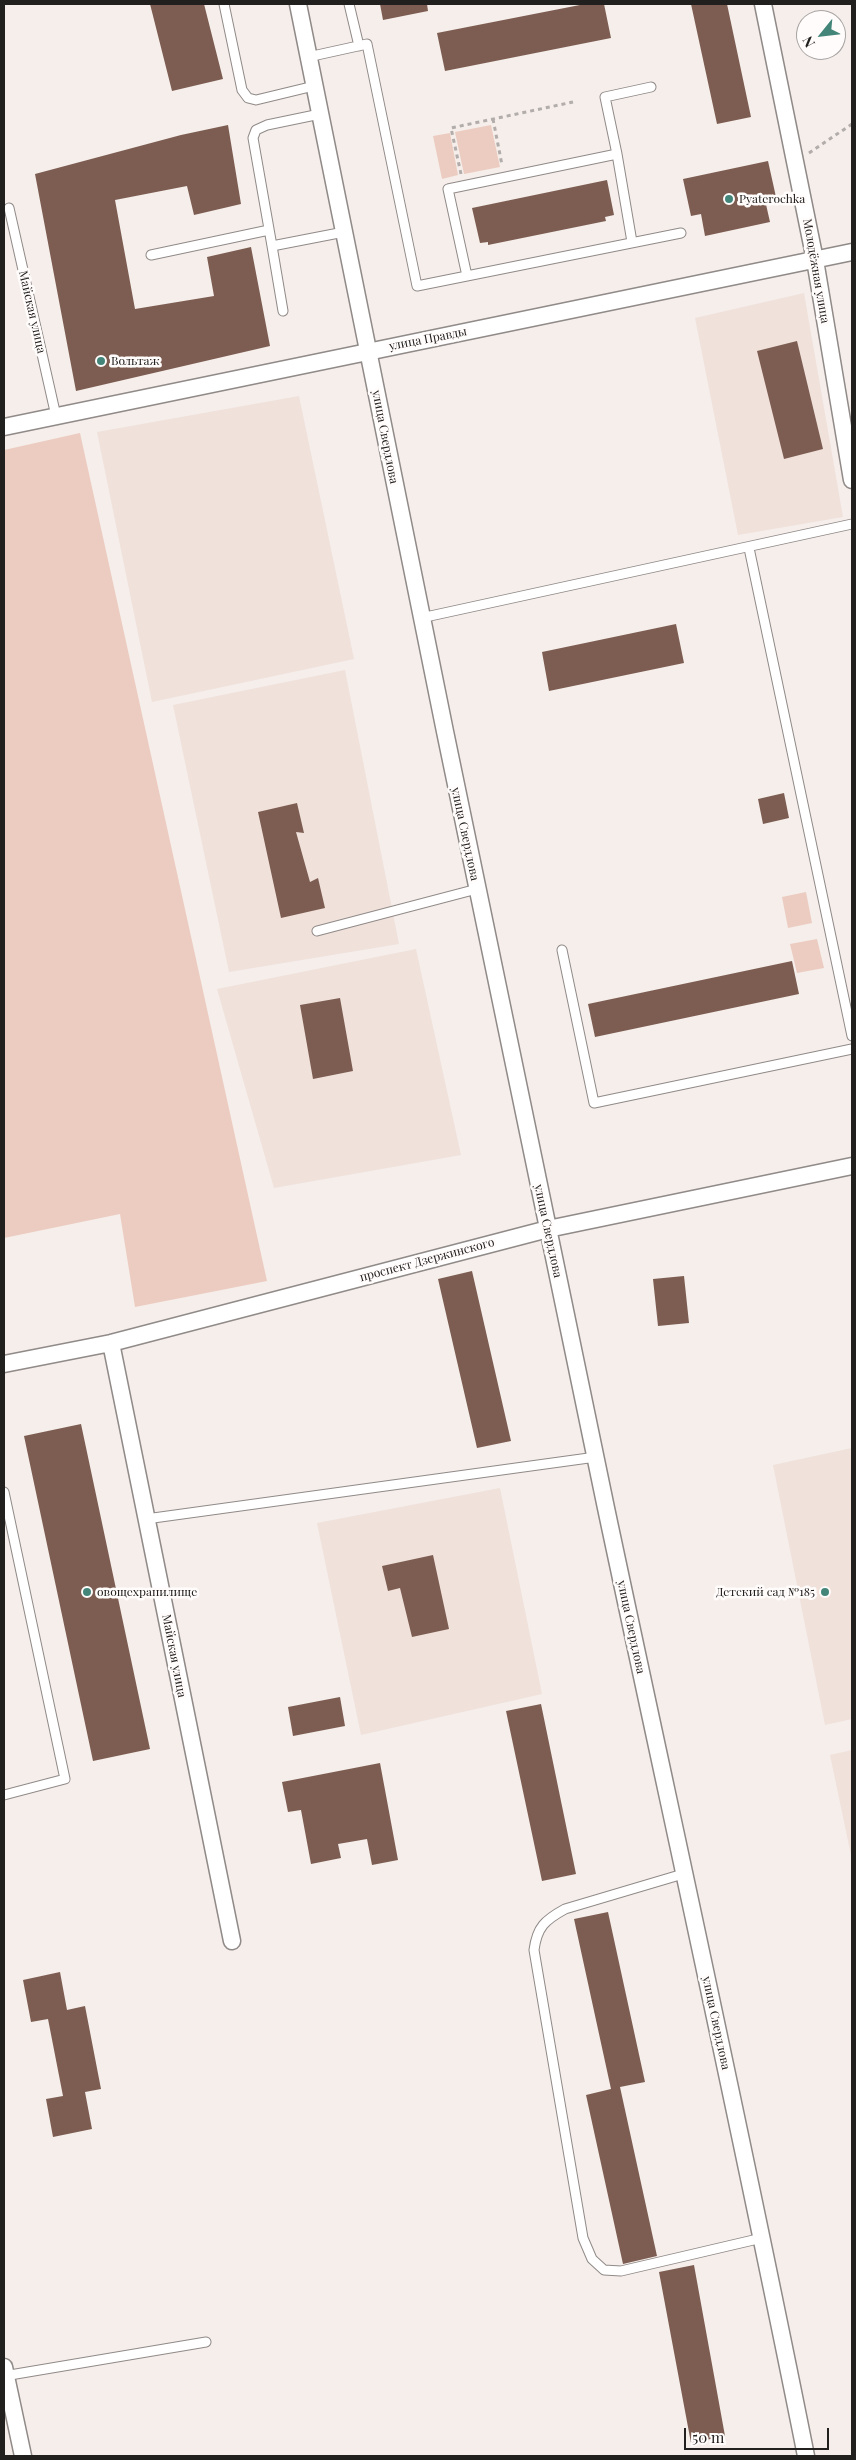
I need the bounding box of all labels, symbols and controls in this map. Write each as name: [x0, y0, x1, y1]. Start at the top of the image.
north arrow: [796, 10, 846, 60]
text: N: [798, 33, 819, 51]
place label: Pyaterochka: [739, 192, 805, 206]
marker: Pyaterochka: [723, 193, 735, 205]
street label: Молодёжная улица: [800, 217, 832, 325]
street label: Майская улица: [15, 269, 49, 355]
street label: улица Правды: [388, 324, 468, 354]
place label: Вольтаж: [111, 354, 160, 368]
marker: Вольтаж: [95, 355, 107, 367]
street label: улица Свердлова: [369, 389, 401, 485]
street label: улица Свердлова: [448, 786, 482, 882]
street label: улица Свердлова: [531, 1183, 565, 1279]
street label: проспект Дзержинского: [358, 1235, 496, 1285]
street label: улица Свердлова: [614, 1579, 648, 1675]
place label: овощехранилище: [97, 1585, 197, 1599]
place label: Детский сад №185: [716, 1585, 815, 1599]
marker: овощехранилище: [81, 1586, 93, 1598]
marker: Детский сад №185: [819, 1586, 831, 1598]
street label: Майская улица: [159, 1613, 189, 1699]
street label: улица Свердлова: [699, 1975, 733, 2071]
scale bar: [686, 2418, 831, 2450]
text: 50 m: [692, 2427, 724, 2447]

